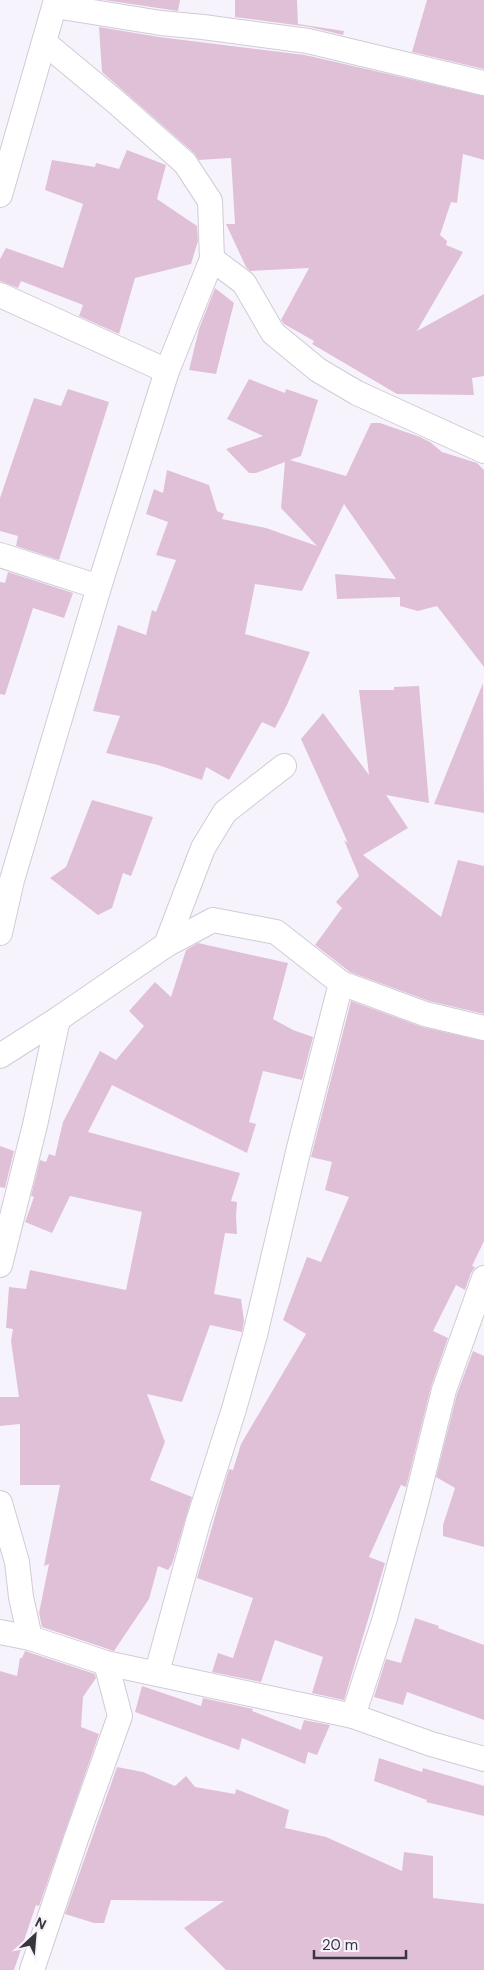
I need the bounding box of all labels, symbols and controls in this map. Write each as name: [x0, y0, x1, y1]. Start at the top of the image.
north arrow: [10, 1910, 60, 1960]
text: N: [32, 1913, 49, 1934]
scale bar: [314, 1928, 406, 1960]
text: 20 m: [322, 1935, 358, 1955]

